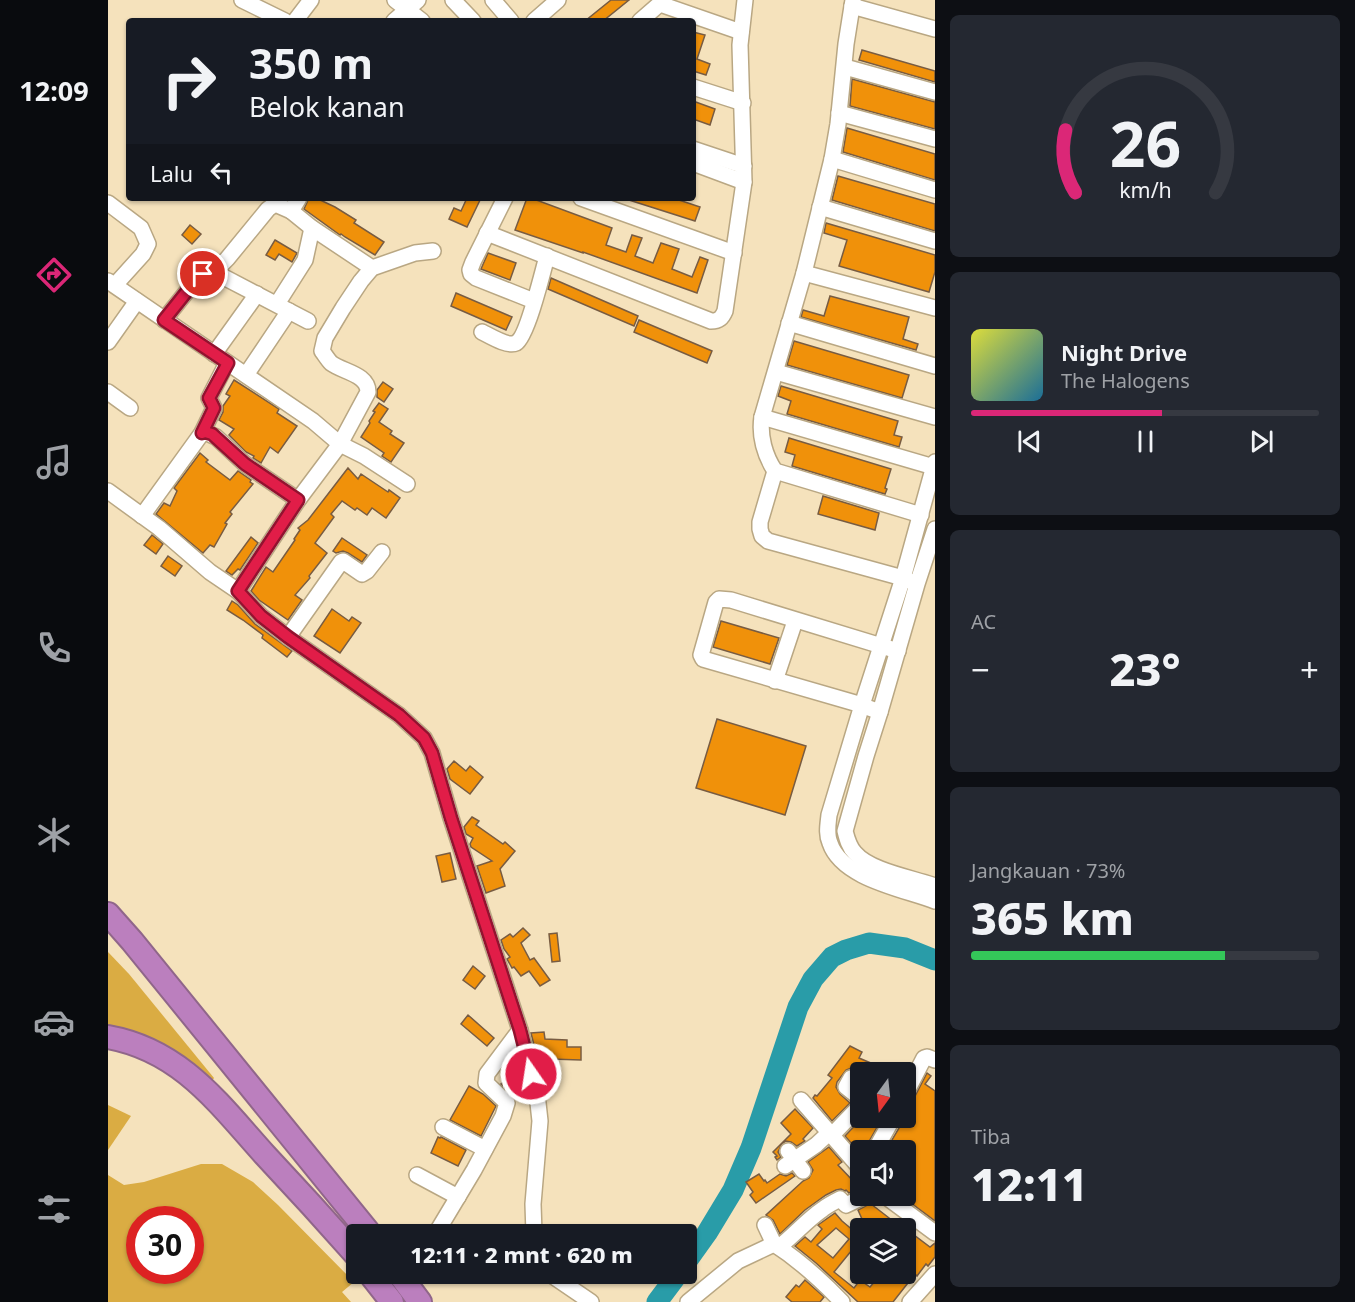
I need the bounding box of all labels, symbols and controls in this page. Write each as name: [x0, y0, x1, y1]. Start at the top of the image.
text: 350 m: [249, 34, 373, 91]
icon: right: [150, 42, 228, 120]
text: 12:09: [19, 72, 89, 109]
text: Belok kanan: [249, 88, 405, 125]
text: 26: [1109, 100, 1181, 185]
icon: left: [205, 156, 238, 189]
text: Lalu: [150, 158, 193, 188]
text: km/h: [1119, 176, 1171, 205]
pin: [177, 248, 228, 299]
icon: directions: [33, 254, 75, 296]
icon: arrive: [186, 257, 219, 290]
text: Night Drive: [1061, 337, 1187, 367]
text: The Halogens: [1061, 367, 1190, 394]
icon: previous: [1013, 425, 1046, 458]
icon: pause: [1129, 425, 1162, 458]
icon: next: [1245, 425, 1278, 458]
icon: music: [33, 441, 75, 483]
text: AC: [971, 608, 996, 635]
icon: phone: [33, 627, 75, 669]
text: 23°: [1109, 638, 1181, 699]
text: −: [971, 647, 990, 692]
text: +: [1300, 647, 1319, 692]
icon: climate: [33, 814, 75, 856]
text: Jangkauan · 73%: [971, 857, 1125, 884]
text: 365 km: [971, 887, 1134, 948]
icon: car: [33, 1001, 75, 1043]
position arrow: [499, 1042, 563, 1106]
north arrow: [850, 1062, 916, 1128]
map controls: [850, 1062, 916, 1284]
text: Tiba: [971, 1123, 1011, 1150]
button: sound: [850, 1140, 916, 1206]
text: 12:11: [971, 1153, 1088, 1214]
icon: filters: [33, 1188, 75, 1230]
speed limit sign: 30: [126, 1206, 204, 1284]
button: layers: [850, 1218, 916, 1284]
text: 12:11 · 2 mnt · 620 m: [410, 1239, 633, 1269]

